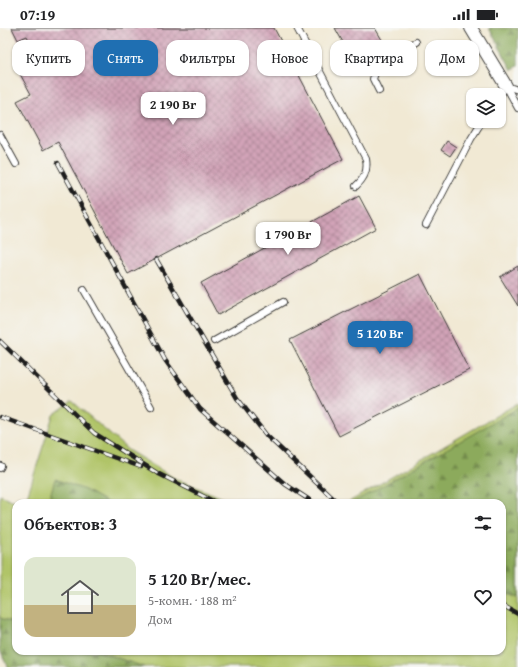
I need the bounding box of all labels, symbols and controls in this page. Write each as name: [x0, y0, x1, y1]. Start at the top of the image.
text: 07:19: [20, 4, 55, 25]
chip: Купить: [12, 40, 85, 76]
chip: Снять: [93, 40, 158, 76]
chip: Фильтры: [166, 40, 249, 76]
chip: Новое: [257, 40, 322, 76]
chip: Квартира: [330, 40, 417, 76]
chip: Дом: [425, 40, 479, 76]
map controls: [466, 88, 506, 128]
button: layers: [466, 88, 506, 128]
pin: 2 190 Br: [132, 92, 214, 126]
text: 2 190 Br: [150, 95, 196, 114]
pin: 1 790 Br: [247, 222, 329, 256]
text: 1 790 Br: [265, 225, 311, 244]
pin: 5 120 Br: [339, 321, 421, 355]
text: 5 120 Br: [357, 324, 403, 343]
text: Объектов: 3: [24, 511, 117, 536]
icon: filters: [472, 512, 494, 534]
text: 5 120 Br/мес.: [148, 566, 251, 591]
icon: home: [56, 573, 104, 621]
icon: heart: [472, 586, 494, 608]
text: 5-комн. · 188 m²: [148, 591, 237, 610]
text: Дом: [148, 610, 172, 629]

